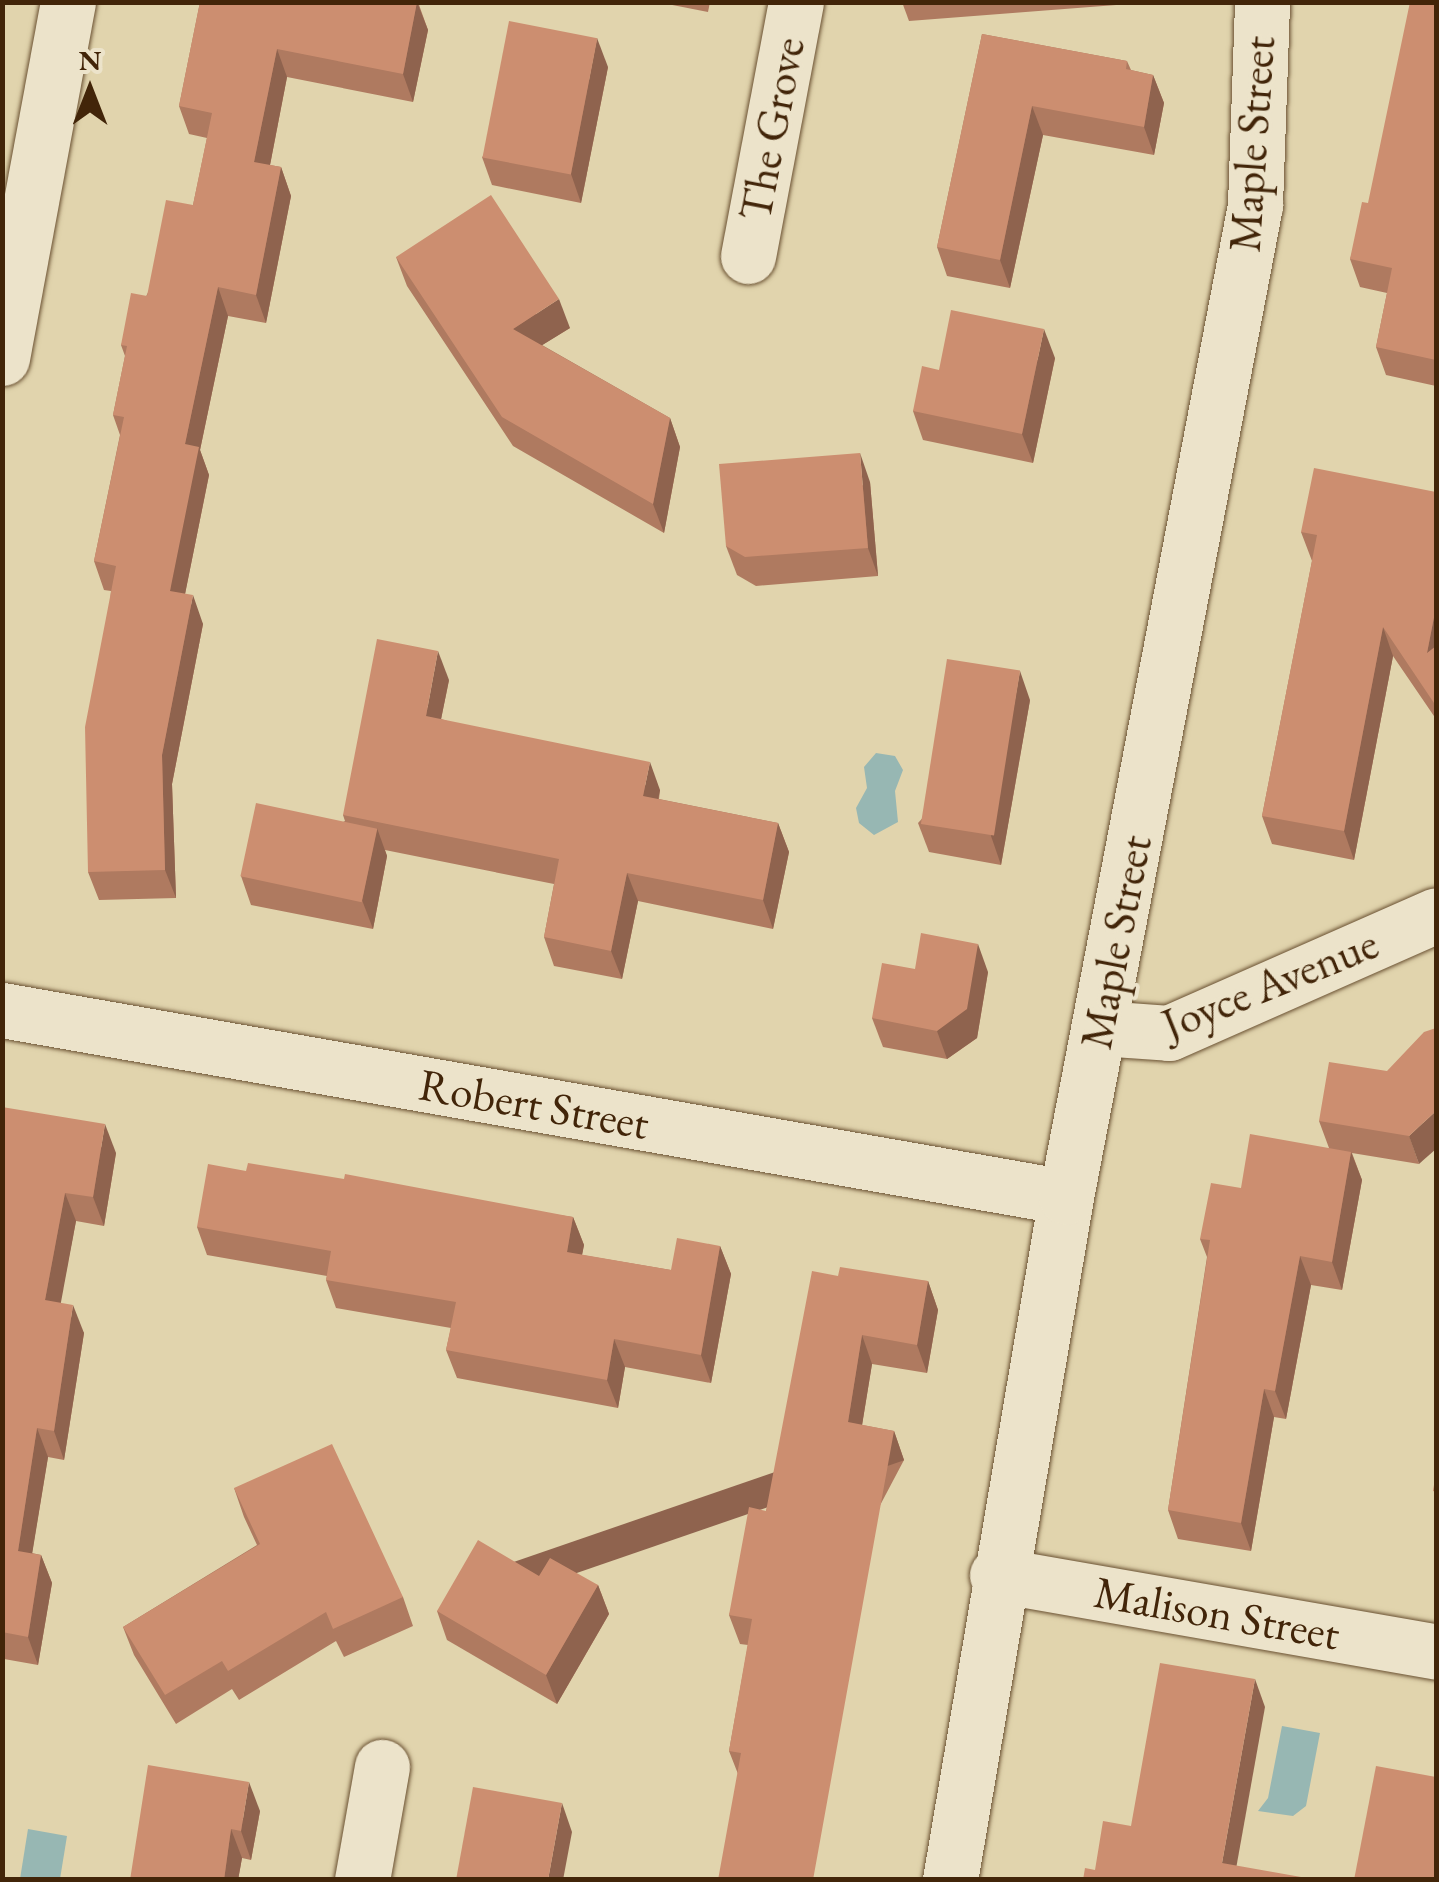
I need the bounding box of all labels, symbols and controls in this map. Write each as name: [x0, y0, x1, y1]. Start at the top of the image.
street label: The Grove: [728, 33, 816, 225]
street label: Maple Street: [1218, 34, 1286, 254]
north arrow: [40, 40, 140, 140]
text: N: [79, 42, 101, 78]
street label: Maple Street: [1069, 831, 1163, 1053]
street label: Joyce Avenue: [1154, 916, 1386, 1052]
street label: Robert Street: [415, 1057, 653, 1151]
street label: Malison Street: [1090, 1565, 1344, 1661]

